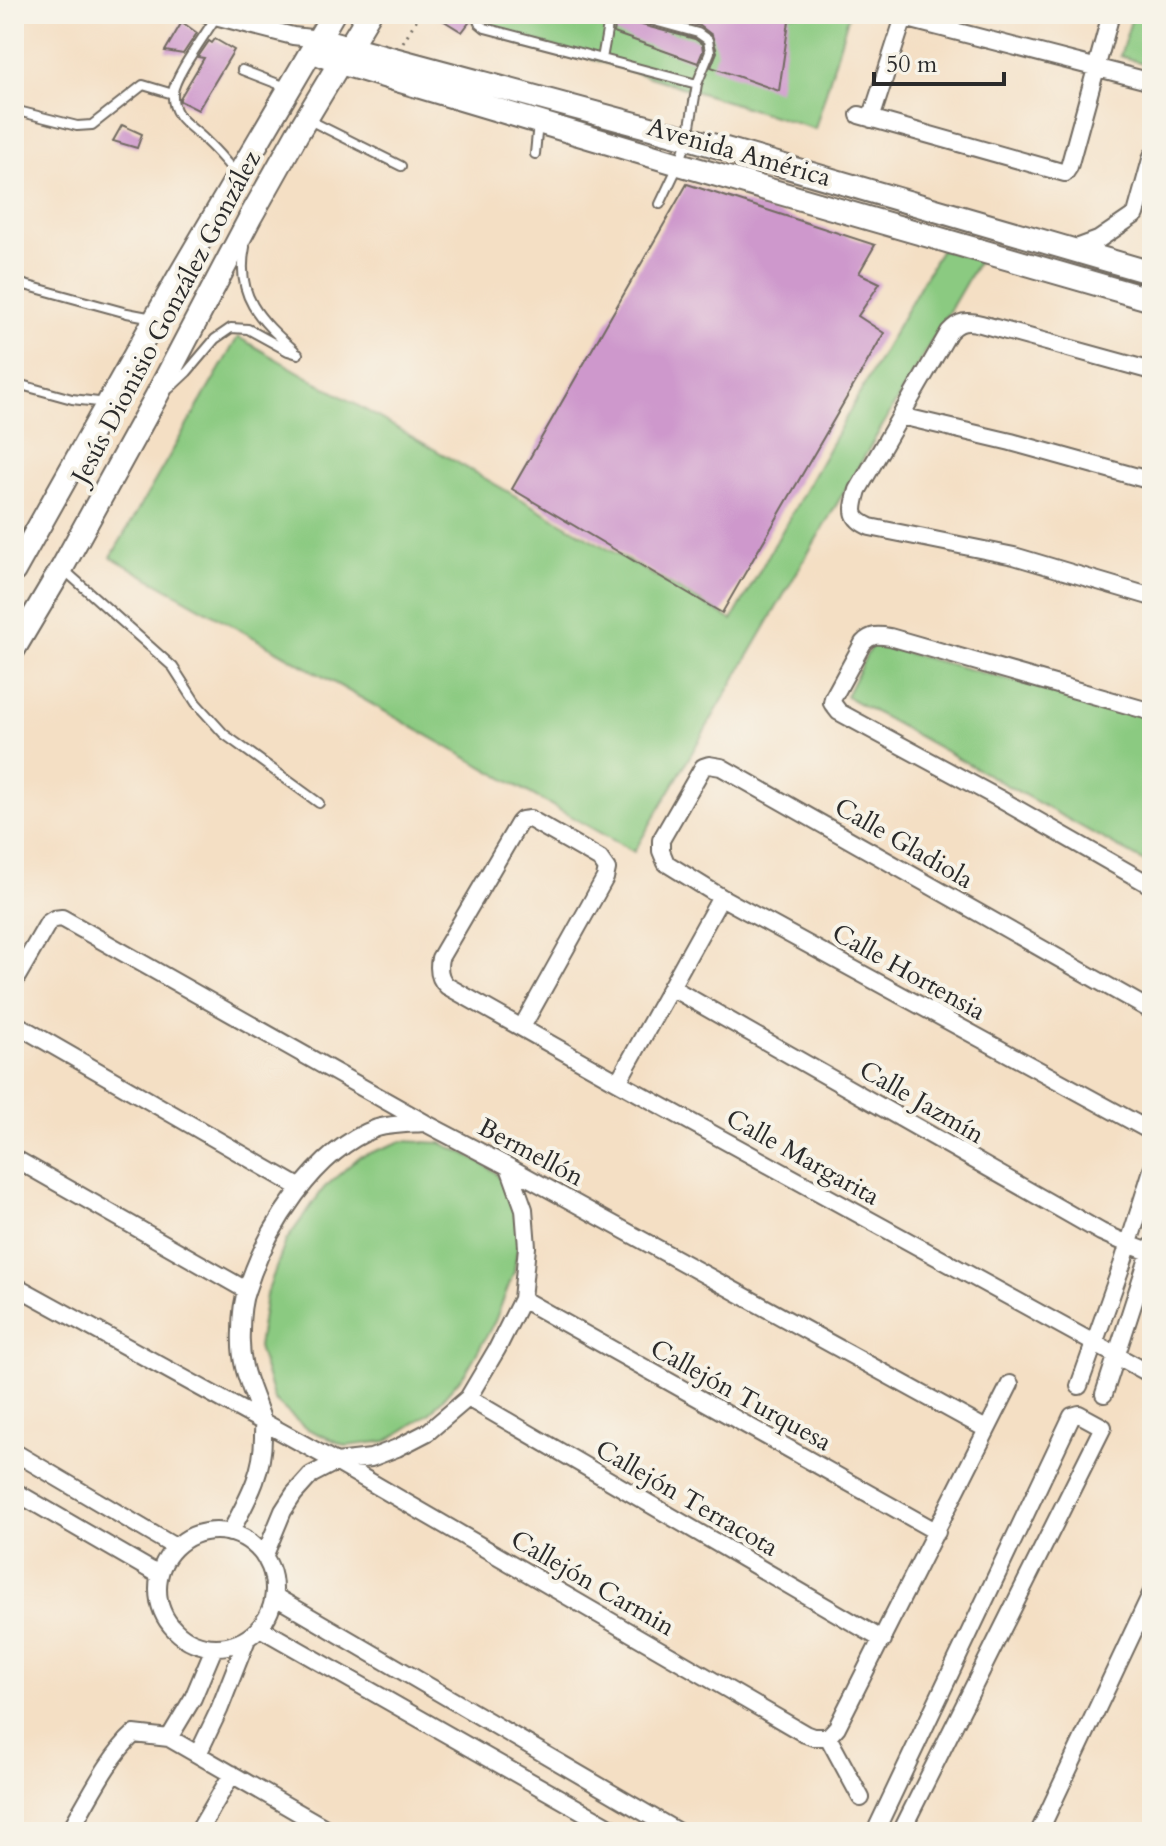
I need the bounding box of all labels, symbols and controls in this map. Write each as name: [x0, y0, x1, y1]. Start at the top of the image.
scale bar: [874, 36, 1004, 86]
text: 50 m: [886, 48, 938, 81]
street label: Avenida América: [643, 109, 835, 195]
street label: Jesús Dionisio González González: [61, 144, 269, 493]
street label: Calle Gladiola: [828, 789, 980, 897]
street label: Calle Hortensia: [826, 915, 992, 1029]
street label: Calle Jazmín: [853, 1052, 991, 1152]
street label: Calle Margarita: [720, 1100, 886, 1214]
street label: Bermellón: [472, 1110, 590, 1195]
street label: Callejón Turquesa: [644, 1331, 838, 1459]
street label: Callejón Terracota: [589, 1431, 785, 1565]
street label: Callejón Carmin: [505, 1522, 682, 1644]

